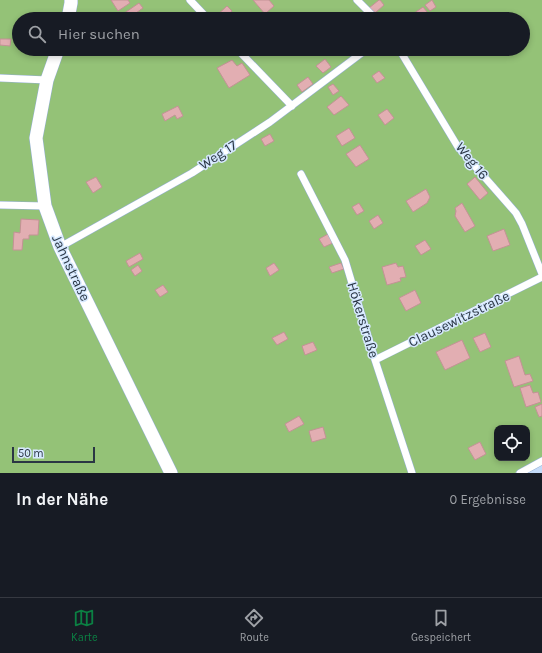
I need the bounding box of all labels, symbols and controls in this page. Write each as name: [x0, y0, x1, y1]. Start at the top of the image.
search box: [12, 12, 530, 56]
icon: search: [26, 23, 48, 45]
text: Hier suchen: [58, 25, 140, 43]
street label: Weg 17: [196, 136, 240, 173]
street label: Weg 16: [452, 139, 492, 183]
street label: Jahnstraße: [48, 232, 94, 304]
street label: Hökerstraße: [343, 280, 383, 360]
street label: Clausewitzstraße: [406, 287, 512, 351]
map controls: [494, 425, 530, 461]
button: locate: [494, 425, 530, 461]
scale bar: [12, 445, 95, 464]
text: 50 m: [18, 447, 44, 460]
text: In der Nähe: [16, 489, 108, 509]
text: 0 Ergebnisse: [450, 492, 526, 507]
tab: Karte: [71, 607, 98, 644]
tab: Route: [240, 607, 269, 644]
tab: Gespeichert: [411, 607, 471, 644]

